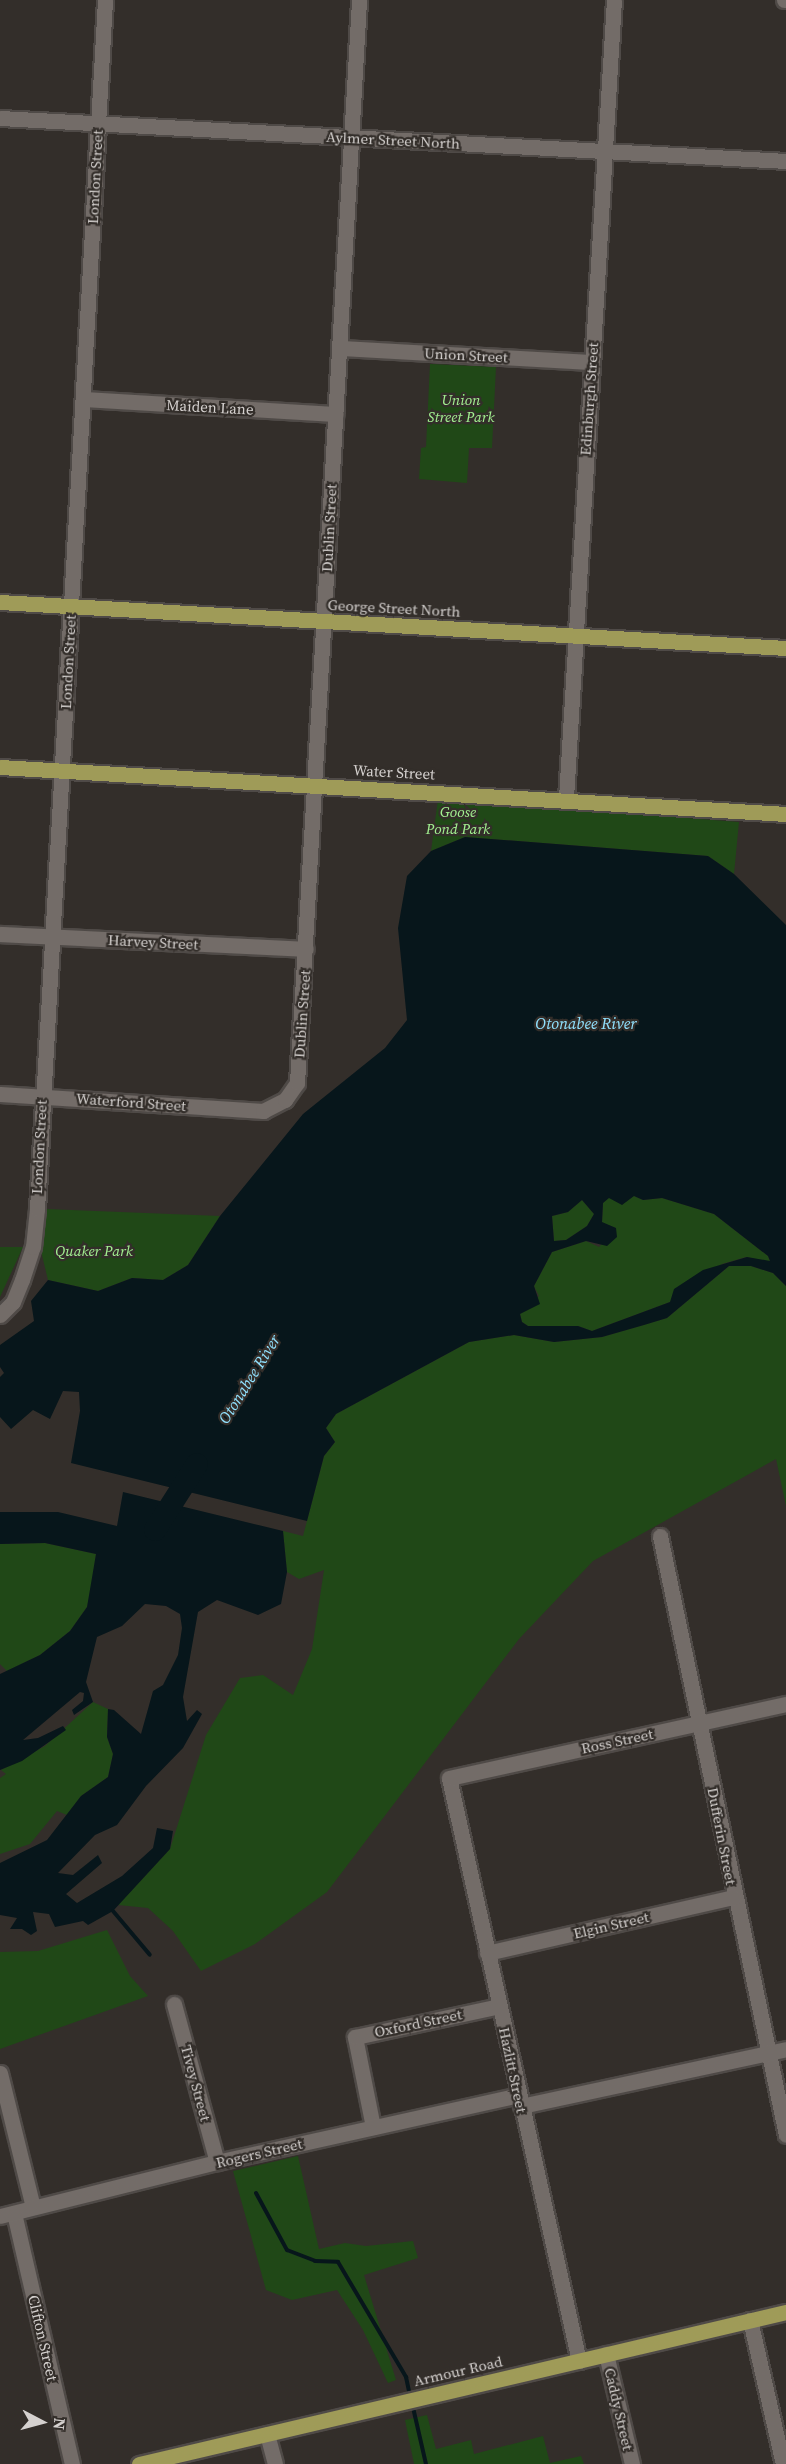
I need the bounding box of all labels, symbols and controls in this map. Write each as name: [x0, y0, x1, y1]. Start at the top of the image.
street label: Aylmer Street North: [326, 128, 460, 152]
street label: London Street: [84, 129, 106, 225]
street label: Edinburgh Street: [576, 342, 602, 456]
street label: Union Street: [424, 344, 508, 366]
park label: Union Street Park: [427, 390, 495, 425]
street label: Maiden Lane: [166, 396, 254, 418]
street label: Dublin Street: [318, 483, 340, 573]
street label: George Street North: [327, 596, 461, 620]
street label: London Street: [57, 614, 79, 710]
street label: Water Street: [353, 761, 435, 783]
park label: Goose Pond Park: [426, 802, 490, 837]
street label: Harvey Street: [107, 931, 199, 953]
street label: Dublin Street: [290, 969, 314, 1059]
water label: Otonabee River: [535, 1013, 637, 1033]
street label: Waterford Street: [75, 1089, 187, 1115]
street label: London Street: [28, 1099, 50, 1195]
park label: Quaker Park: [55, 1242, 133, 1260]
water label: Otonabee River: [214, 1331, 284, 1427]
street label: Ross Street: [579, 1725, 655, 1757]
street label: Dufferin Street: [704, 1786, 740, 1886]
street label: Elgin Street: [571, 1908, 651, 1942]
street label: Oxford Street: [373, 2005, 463, 2041]
street label: Hazlitt Street: [495, 2026, 531, 2114]
street label: Tivey Street: [177, 2043, 215, 2123]
street label: Rogers Street: [214, 2134, 304, 2172]
street label: Clifton Street: [24, 2293, 62, 2383]
street label: Armour Road: [412, 2352, 504, 2390]
street label: Caddy Street: [601, 2366, 637, 2452]
north arrow: [12, 2392, 72, 2452]
text: N: [48, 2417, 71, 2431]

